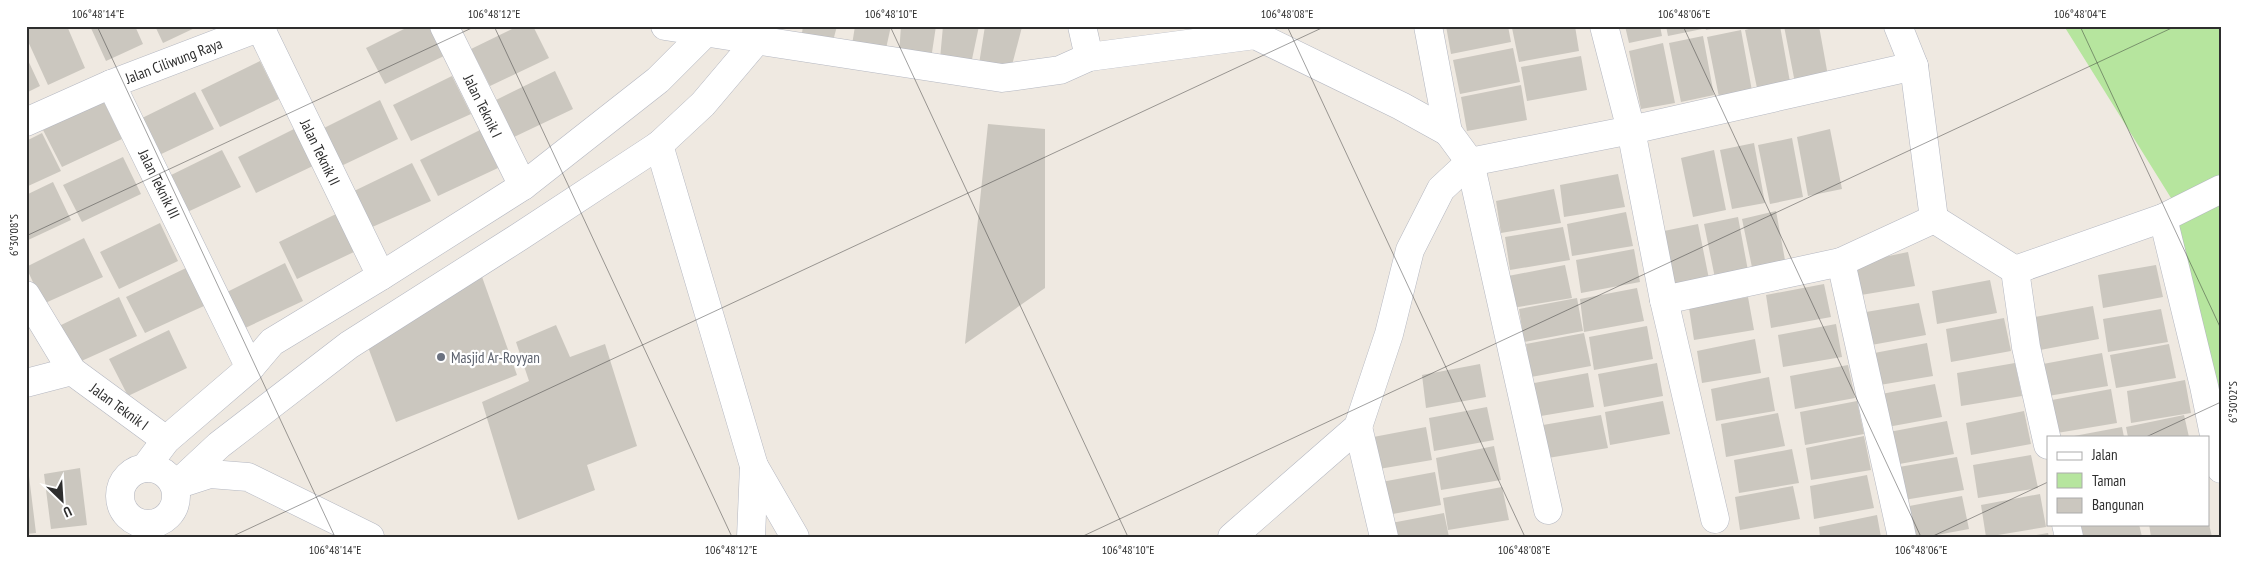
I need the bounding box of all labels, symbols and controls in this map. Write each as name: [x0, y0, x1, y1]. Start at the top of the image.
text: 106°48'14"E: [72, 6, 124, 21]
text: 106°48'12"E: [468, 6, 520, 21]
text: 106°48'10"E: [865, 6, 917, 21]
text: 106°48'08"E: [1261, 6, 1313, 21]
text: 106°48'06"E: [1658, 6, 1710, 21]
text: 106°48'04"E: [2054, 6, 2106, 21]
street label: Jalan Ciliwung Raya: [121, 33, 225, 88]
street label: Jalan Teknik I: [459, 70, 507, 140]
street label: Jalan Teknik II: [296, 115, 345, 188]
street label: Jalan Teknik III: [134, 145, 185, 221]
text: 6°30'08"S: [6, 214, 21, 256]
place label: Masjid Ar-Royyan: [451, 348, 540, 367]
marker: Masjid Ar-Royyan: [435, 351, 447, 363]
street label: Jalan Teknik I: [86, 378, 153, 434]
text: 6°30'02"S: [2225, 381, 2240, 423]
legend: [2047, 436, 2210, 526]
text: Jalan: [2091, 445, 2118, 464]
text: Taman: [2092, 471, 2126, 490]
north arrow: [38, 476, 88, 526]
text: Bangunan: [2092, 495, 2144, 514]
text: U: [60, 502, 75, 521]
text: 106°48'14"E: [309, 542, 361, 557]
text: 106°48'12"E: [705, 542, 757, 557]
text: 106°48'10"E: [1102, 542, 1154, 557]
text: 106°48'08"E: [1498, 542, 1550, 557]
text: 106°48'06"E: [1895, 542, 1947, 557]

